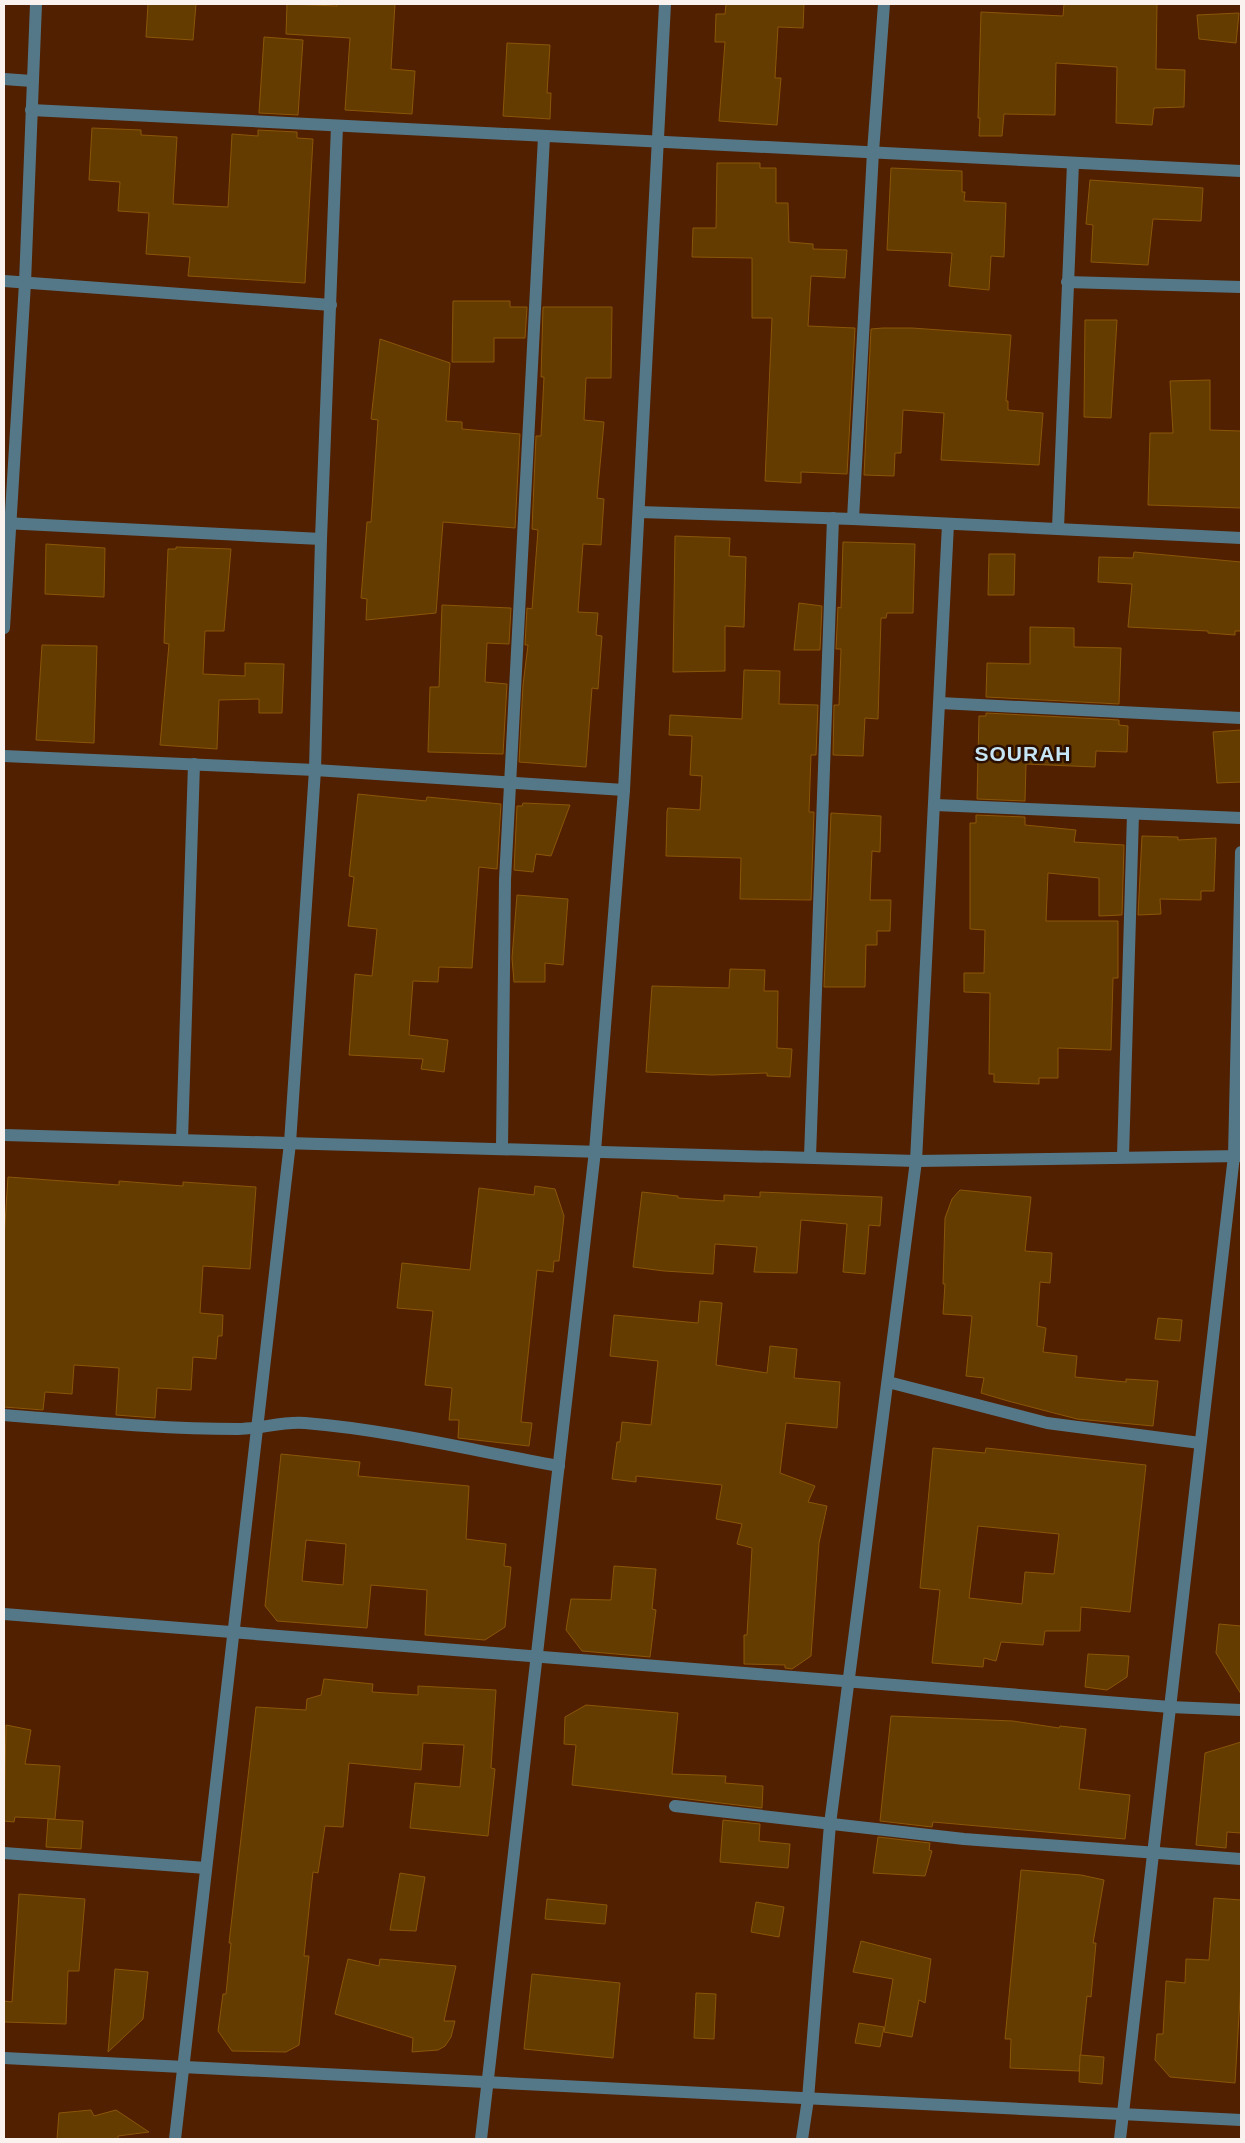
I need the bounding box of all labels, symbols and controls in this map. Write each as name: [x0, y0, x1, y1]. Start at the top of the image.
district label: SOURAH: [974, 742, 1072, 765]

